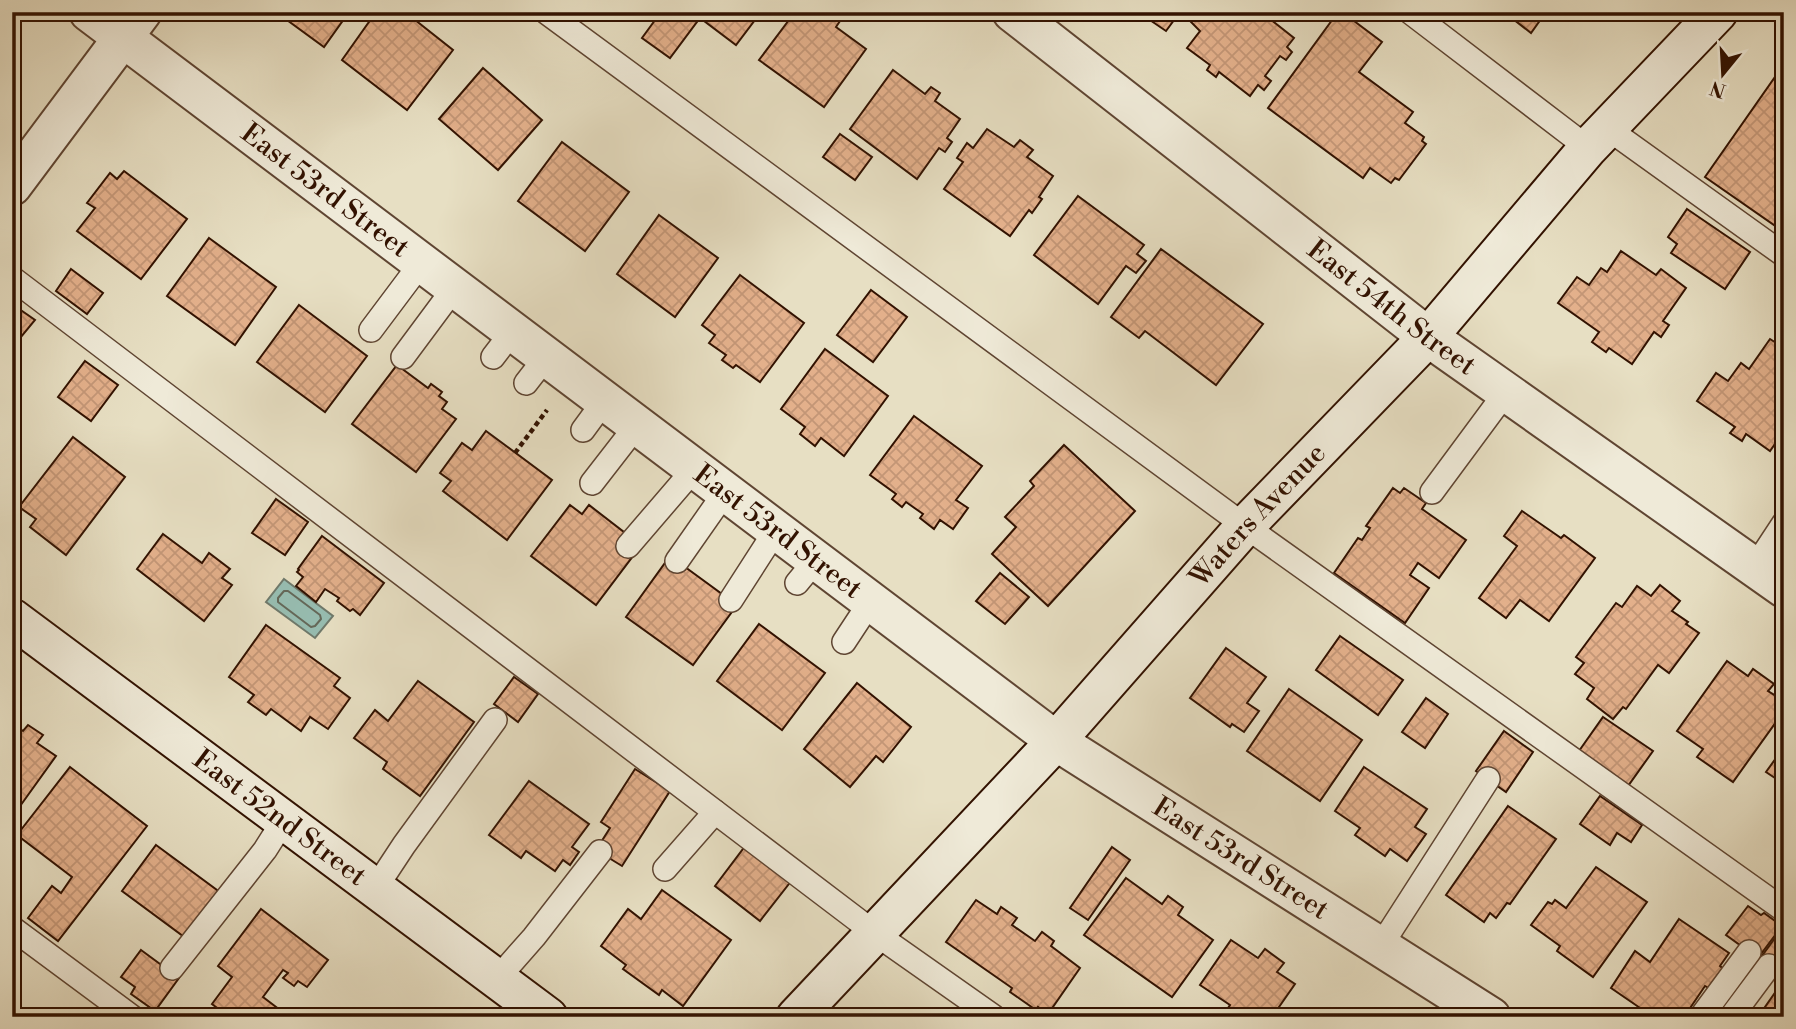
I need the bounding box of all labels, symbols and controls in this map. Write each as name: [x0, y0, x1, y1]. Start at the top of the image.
north arrow: [1688, 38, 1758, 108]
text: N: [1707, 75, 1729, 103]
street label: East 53rd Street: [234, 115, 417, 265]
street label: East 54th Street: [1300, 232, 1483, 383]
street label: Waters Avenue: [1181, 436, 1333, 595]
street label: East 53rd Street: [687, 457, 869, 606]
street label: East 52nd Street: [186, 741, 374, 894]
street label: East 53rd Street: [1146, 789, 1336, 927]

